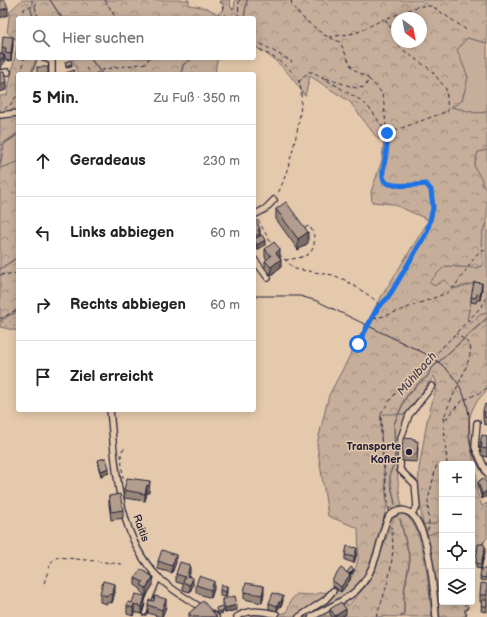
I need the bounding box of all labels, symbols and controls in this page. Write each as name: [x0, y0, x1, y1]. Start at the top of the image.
north arrow: [391, 12, 427, 48]
search box: [16, 16, 256, 60]
icon: search: [30, 27, 52, 49]
text: Hier suchen: [62, 29, 144, 48]
text: 5 Min.: [32, 88, 78, 108]
text: Zu Fuß · 350 m: [154, 90, 240, 106]
route end: [378, 124, 396, 142]
icon: ahead: [32, 150, 54, 172]
text: Geradeaus: [70, 151, 146, 170]
text: 230 m: [203, 153, 240, 169]
icon: left: [32, 222, 54, 244]
text: Links abbiegen: [70, 223, 174, 242]
text: 60 m: [210, 225, 240, 241]
icon: right: [32, 294, 54, 316]
text: Rechts abbiegen: [70, 295, 186, 314]
text: 60 m: [210, 297, 240, 313]
route start: [349, 335, 367, 353]
water label: Mühlbach: [394, 349, 440, 399]
icon: arrive: [32, 366, 54, 388]
text: Ziel erreicht: [70, 367, 153, 386]
place label: Transporte Kofler: [346, 440, 402, 466]
marker: Transporte Kofler: [404, 447, 414, 457]
map controls: [439, 461, 475, 605]
button: +: [439, 461, 475, 497]
button: −: [439, 497, 475, 533]
street label: Raitis: [130, 513, 152, 544]
button: locate: [439, 533, 475, 569]
button: layers: [439, 569, 475, 605]

